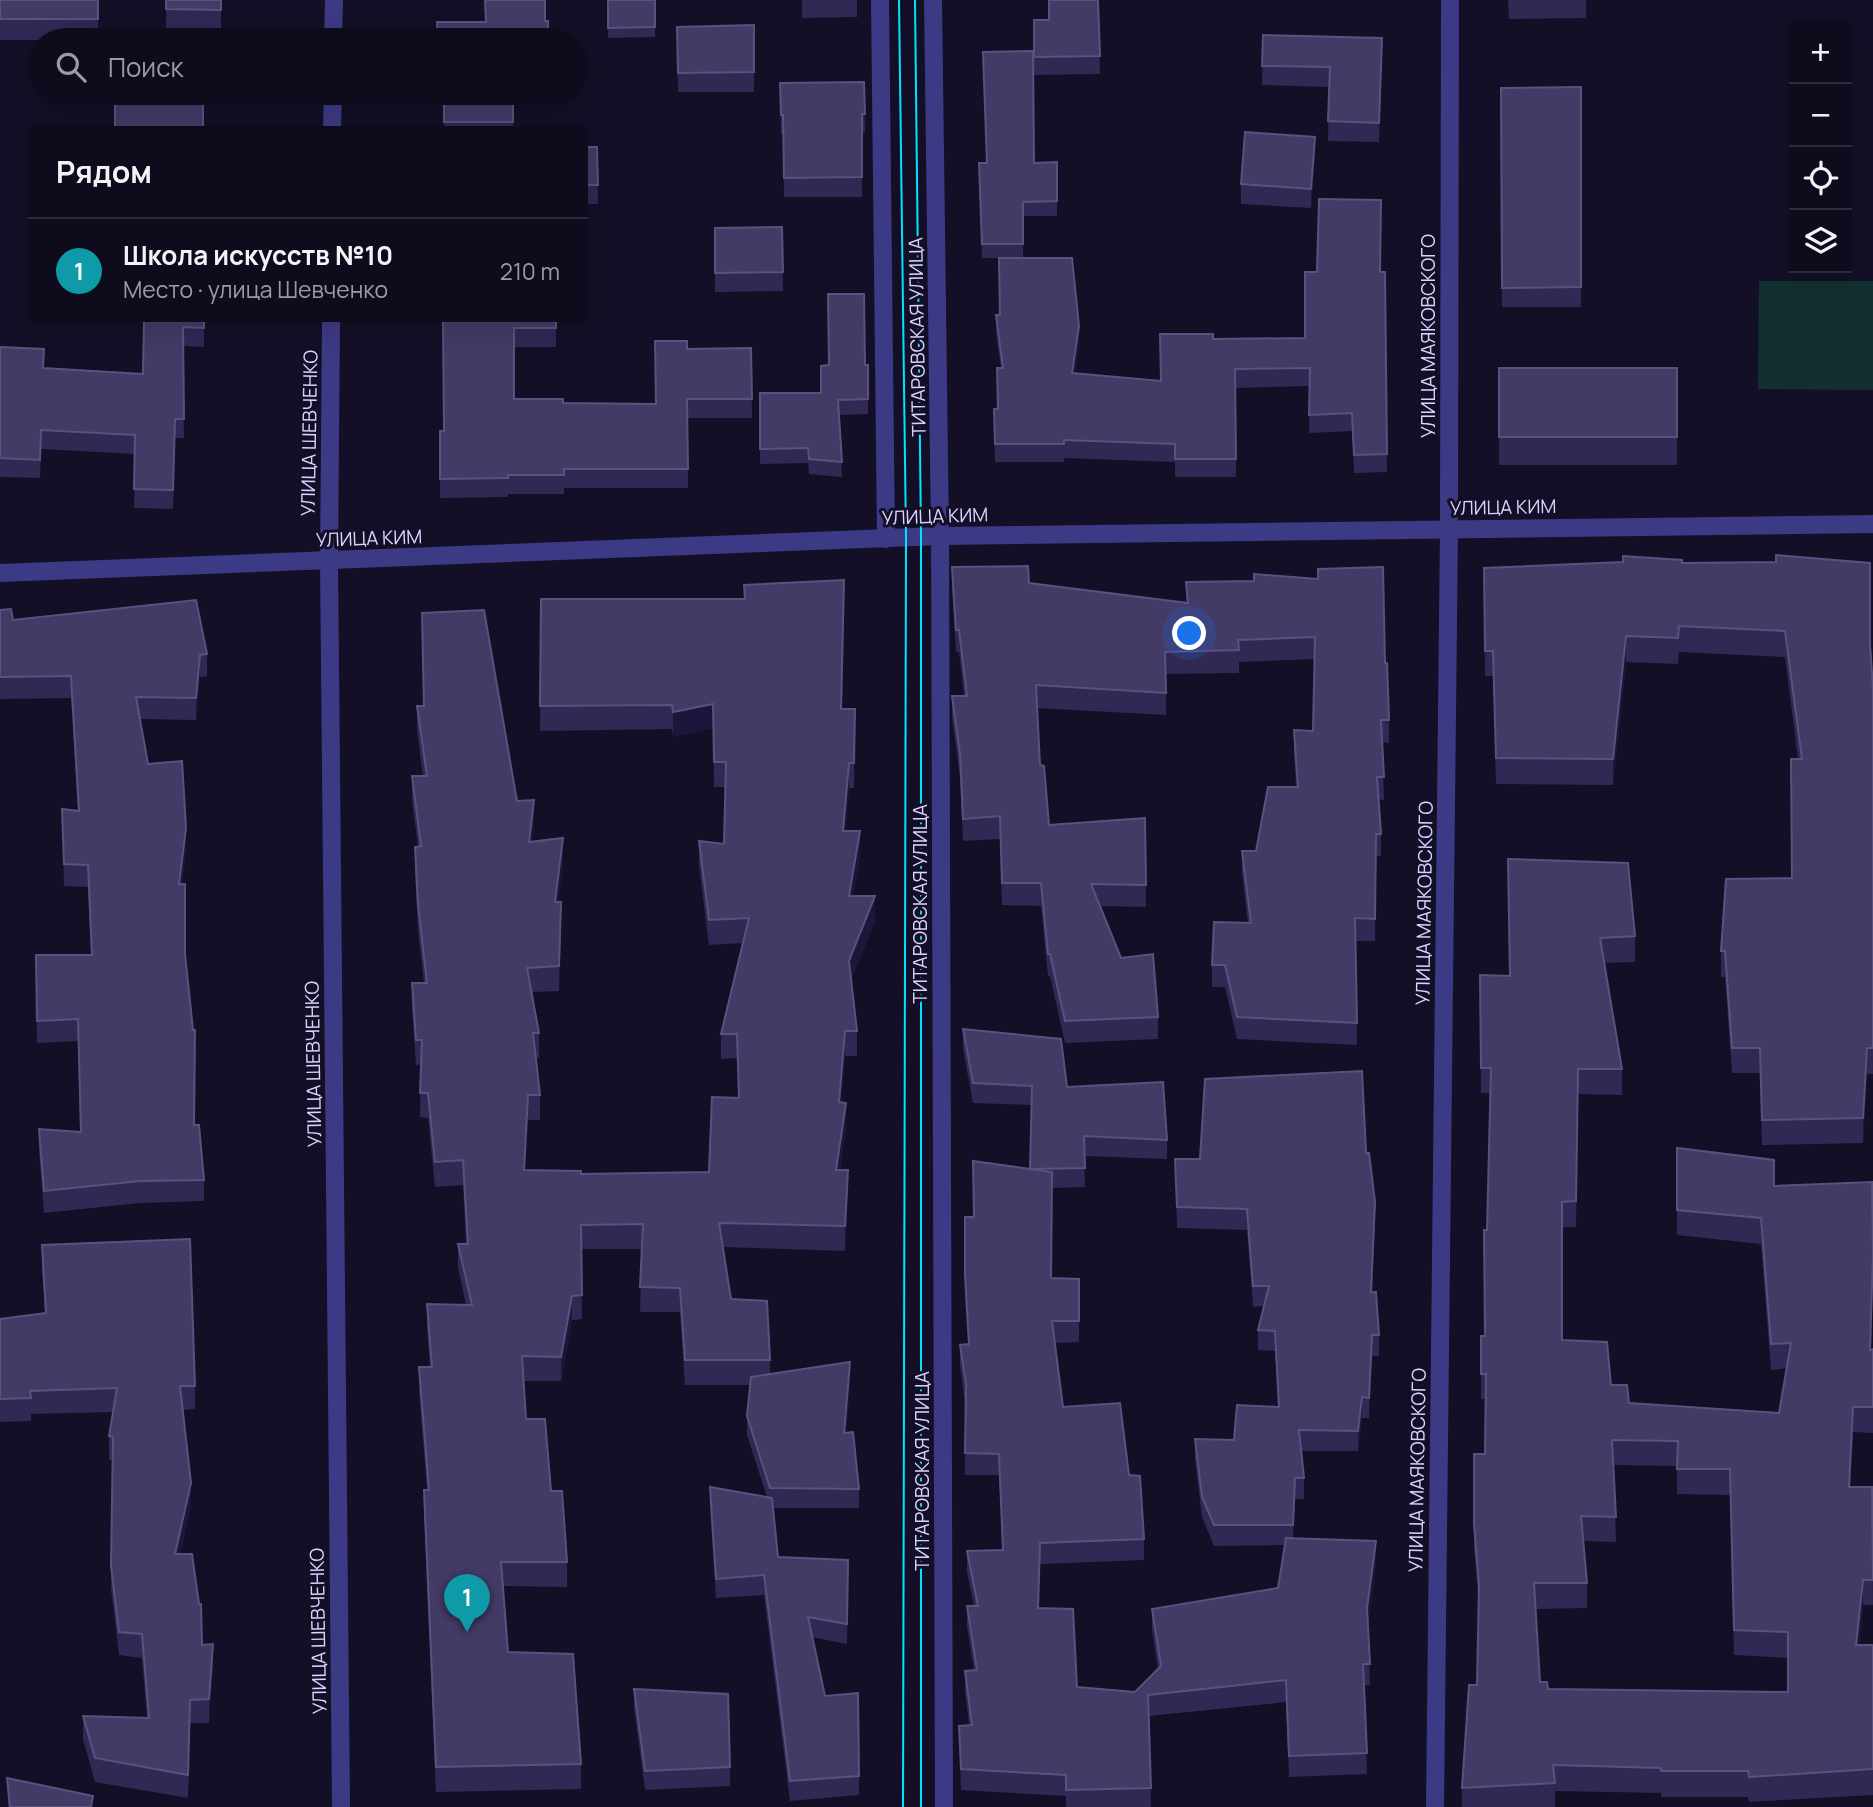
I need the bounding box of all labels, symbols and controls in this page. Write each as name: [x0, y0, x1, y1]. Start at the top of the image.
map controls: [1789, 21, 1852, 273]
button: +: [1789, 21, 1852, 84]
search box: [28, 28, 588, 105]
icon: search: [52, 48, 90, 86]
text: Поиск: [108, 49, 183, 85]
button: −: [1789, 84, 1852, 147]
button: locate: [1789, 147, 1852, 210]
text: Рядом: [56, 151, 152, 192]
button: layers: [1789, 210, 1852, 273]
street label: УЛИЦА МАЯКОВСКОГО: [1415, 234, 1441, 438]
text: Школа искусств №10: [123, 237, 393, 273]
street label: ТИТАРОВСКАЯ УЛИЦА: [902, 237, 932, 437]
text: 1: [74, 255, 84, 287]
text: 210 m: [500, 255, 560, 287]
text: Место · улица Шевченко: [123, 273, 388, 305]
street label: УЛИЦА ШЕВЧЕНКО: [295, 349, 323, 516]
street label: УЛИЦА КИМ: [1450, 493, 1556, 521]
street label: УЛИЦА КИМ: [881, 501, 989, 531]
street label: УЛИЦА КИМ: [315, 523, 423, 553]
your location: [1172, 616, 1206, 650]
street label: УЛИЦА МАЯКОВСКОГО: [1409, 800, 1439, 1005]
street label: ТИТАРОВСКАЯ УЛИЦА: [907, 804, 933, 1004]
street label: УЛИЦА ШЕВЧЕНКО: [299, 980, 327, 1147]
street label: УЛИЦА МАЯКОВСКОГО: [1402, 1367, 1432, 1572]
street label: ТИТАРОВСКАЯ УЛИЦА: [909, 1371, 935, 1571]
street label: УЛИЦА ШЕВЧЕНКО: [304, 1547, 332, 1714]
pin: 1: [444, 1574, 490, 1632]

